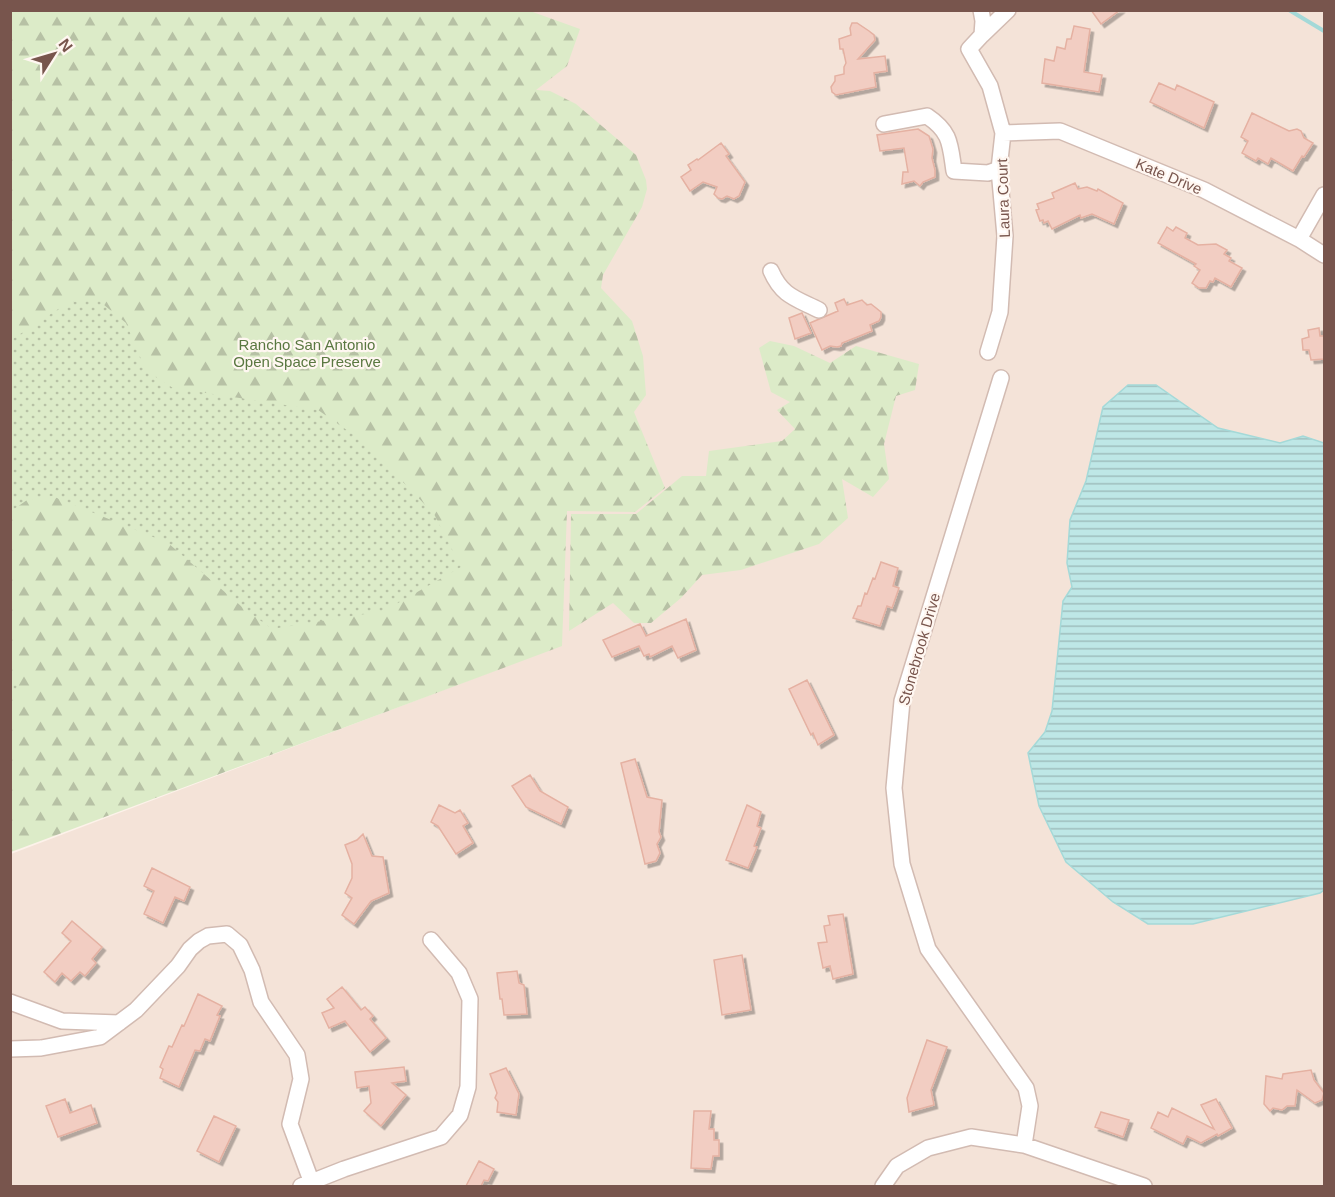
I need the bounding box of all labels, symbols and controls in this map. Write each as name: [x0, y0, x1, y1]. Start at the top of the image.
north arrow: [24, 24, 84, 84]
text: N: [55, 36, 76, 55]
street label: Kate Drive: [1133, 154, 1205, 198]
street label: Laura Court: [993, 157, 1013, 238]
park label: Rancho San Antonio Open Space Preserve: [233, 336, 381, 370]
street label: Stonebrook Drive: [895, 591, 943, 707]

